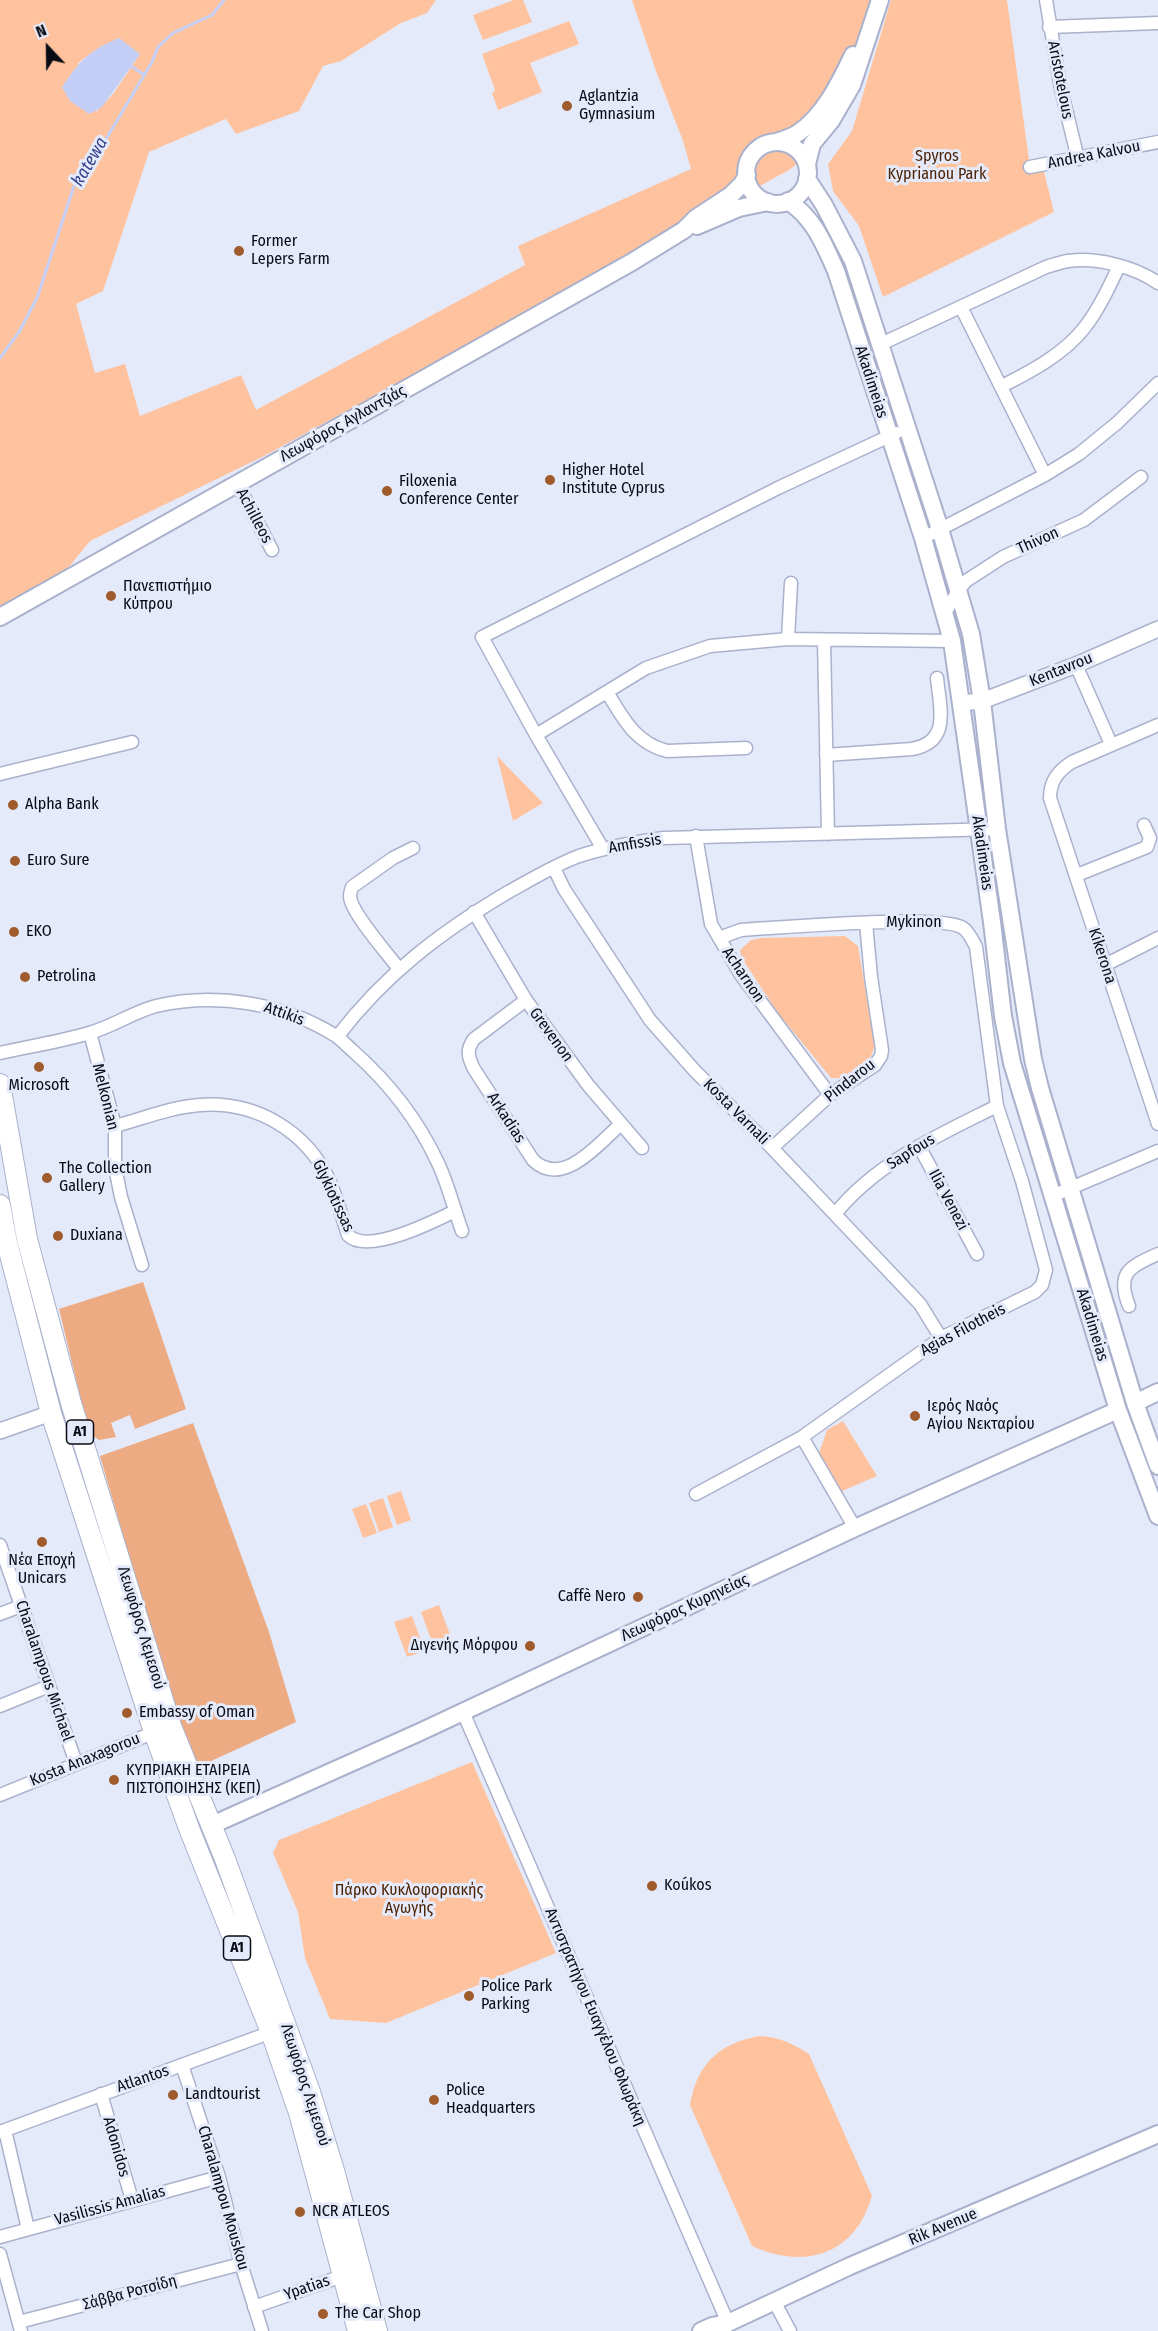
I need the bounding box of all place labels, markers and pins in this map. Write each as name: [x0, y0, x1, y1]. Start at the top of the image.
place label: Aglantzia Gymnasium: [579, 87, 655, 125]
marker: Aglantzia Gymnasium: [560, 99, 574, 113]
place label: Former Lepers Farm: [251, 232, 330, 270]
marker: Former Lepers Farm: [232, 244, 246, 258]
place label: Higher Hotel Institute Cyprus: [562, 461, 665, 499]
place label: Filoxenia Conference Center: [399, 472, 519, 510]
marker: Higher Hotel Institute Cyprus: [543, 473, 557, 487]
marker: Filoxenia Conference Center: [380, 484, 394, 498]
place label: Πανεπιστήμιο Κύπρου: [123, 577, 212, 615]
marker: Πανεπιστήμιο Κύπρου: [104, 589, 118, 603]
place label: Alpha Bank: [25, 795, 99, 815]
marker: Alpha Bank: [6, 798, 20, 812]
place label: Euro Sure: [27, 851, 89, 871]
marker: Euro Sure: [8, 854, 22, 868]
place label: EKO: [26, 922, 52, 942]
marker: EKO: [7, 925, 21, 939]
place label: Petrolina: [37, 967, 96, 987]
marker: Petrolina: [18, 970, 32, 984]
marker: Microsoft: [32, 1060, 46, 1074]
place label: Microsoft: [8, 1076, 70, 1096]
place label: The Collection Gallery: [59, 1159, 152, 1197]
marker: The Collection Gallery: [40, 1171, 54, 1185]
place label: Duxiana: [70, 1226, 123, 1246]
marker: Duxiana: [51, 1229, 65, 1243]
place label: Ιερός Ναός Αγίου Νεκταρίου: [927, 1397, 1035, 1435]
marker: Ιερός Ναός Αγίου Νεκταρίου: [908, 1409, 922, 1423]
marker: Νέα Εποχή Unicars: [35, 1535, 49, 1549]
place label: Νέα Εποχή Unicars: [8, 1551, 76, 1589]
place label: Caffè Nero: [558, 1587, 626, 1607]
marker: Caffè Nero: [631, 1590, 645, 1604]
place label: Διγενής Μόρφου: [410, 1636, 518, 1656]
marker: Διγενής Μόρφου: [523, 1639, 537, 1653]
place label: Embassy of Oman: [139, 1703, 255, 1723]
marker: Embassy of Oman: [120, 1706, 134, 1720]
place label: ΚΥΠΡΙΑΚΗ ΕΤΑΙΡΕΙΑ ΠΙΣΤΟΠΟΙΗΣΗΣ (ΚΕΠ): [126, 1761, 260, 1799]
marker: ΚΥΠΡΙΑΚΗ ΕΤΑΙΡΕΙΑ ΠΙΣΤΟΠΟΙΗΣΗΣ (ΚΕΠ): [107, 1773, 121, 1787]
place label: Koúkos: [664, 1876, 712, 1896]
marker: Koúkos: [645, 1879, 659, 1893]
place label: Police Park Parking: [481, 1977, 552, 2015]
marker: Police Park Parking: [462, 1989, 476, 2003]
place label: Police Headquarters: [446, 2081, 535, 2119]
place label: Landtourist: [185, 2085, 260, 2105]
marker: Landtourist: [166, 2088, 180, 2102]
marker: Police Headquarters: [427, 2093, 441, 2107]
place label: NCR ATLEOS: [312, 2202, 390, 2222]
marker: NCR ATLEOS: [293, 2205, 307, 2219]
place label: The Car Shop: [335, 2304, 421, 2324]
marker: The Car Shop: [316, 2307, 330, 2321]

